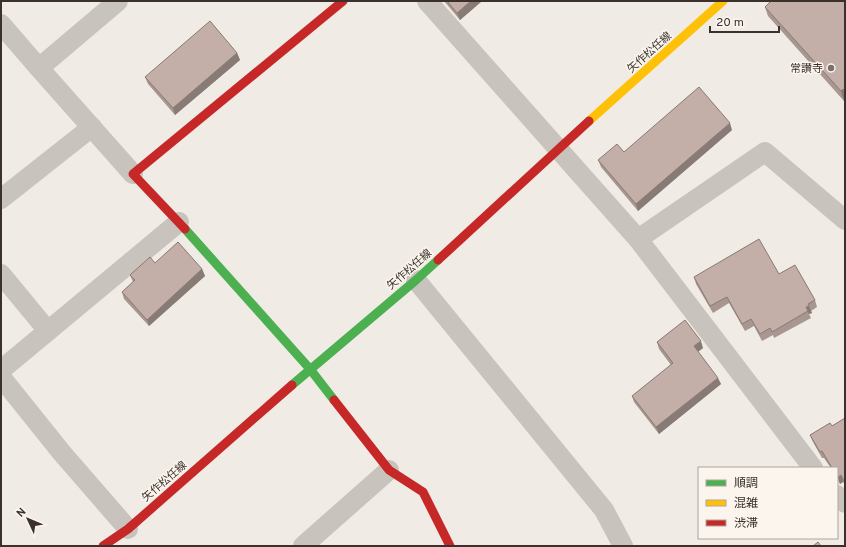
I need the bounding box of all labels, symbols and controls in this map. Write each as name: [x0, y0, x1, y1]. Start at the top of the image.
scale bar: [710, 8, 779, 34]
text: 20 m: [716, 15, 744, 31]
street label: 矢作松任線: [625, 29, 675, 76]
place label: 常讃寺: [790, 62, 823, 76]
marker: 常讃寺: [826, 63, 836, 73]
street label: 矢作松任線: [384, 246, 435, 293]
street label: 矢作松任線: [139, 458, 190, 505]
legend: [698, 467, 838, 539]
text: 順調: [734, 476, 758, 492]
text: 混雑: [734, 496, 758, 512]
north arrow: [8, 499, 48, 539]
text: N: [14, 505, 29, 520]
text: 渋滞: [734, 516, 758, 532]

